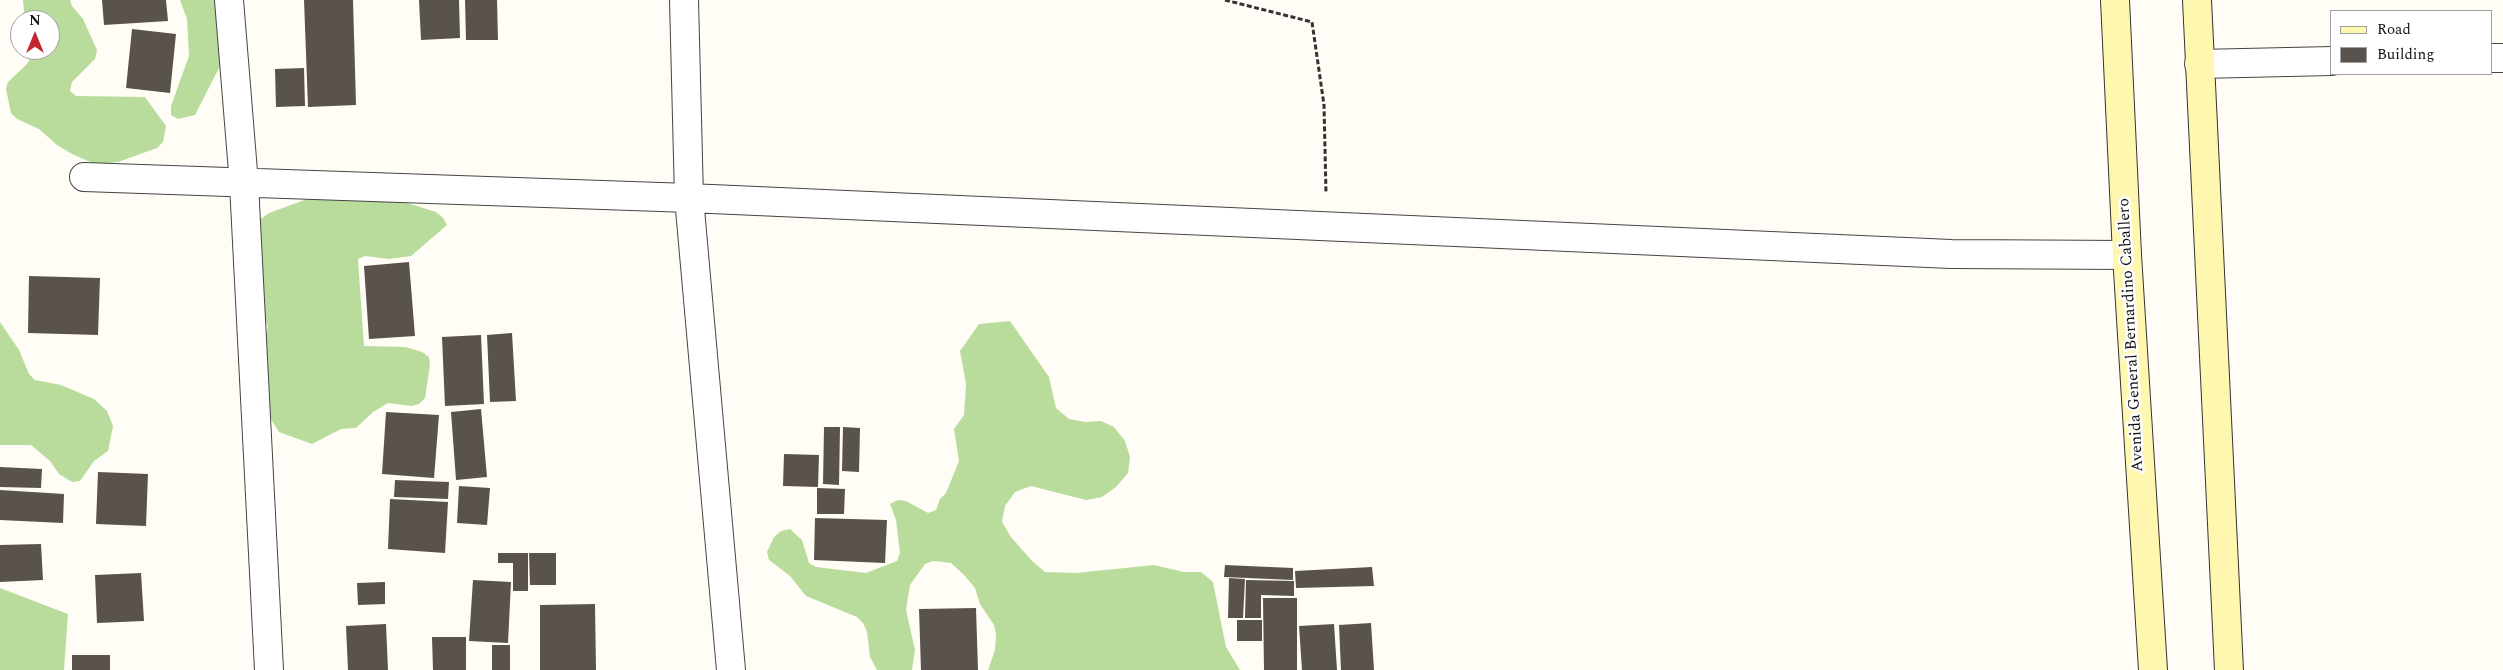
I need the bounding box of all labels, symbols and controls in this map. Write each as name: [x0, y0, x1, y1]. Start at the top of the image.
north arrow: [10, 10, 60, 60]
text: N: [29, 10, 41, 31]
legend: [2330, 10, 2493, 75]
text: Road: [2377, 18, 2411, 41]
text: Building: [2377, 43, 2434, 66]
street label: Avenida General Bernardino Caballero: [2115, 198, 2149, 472]

